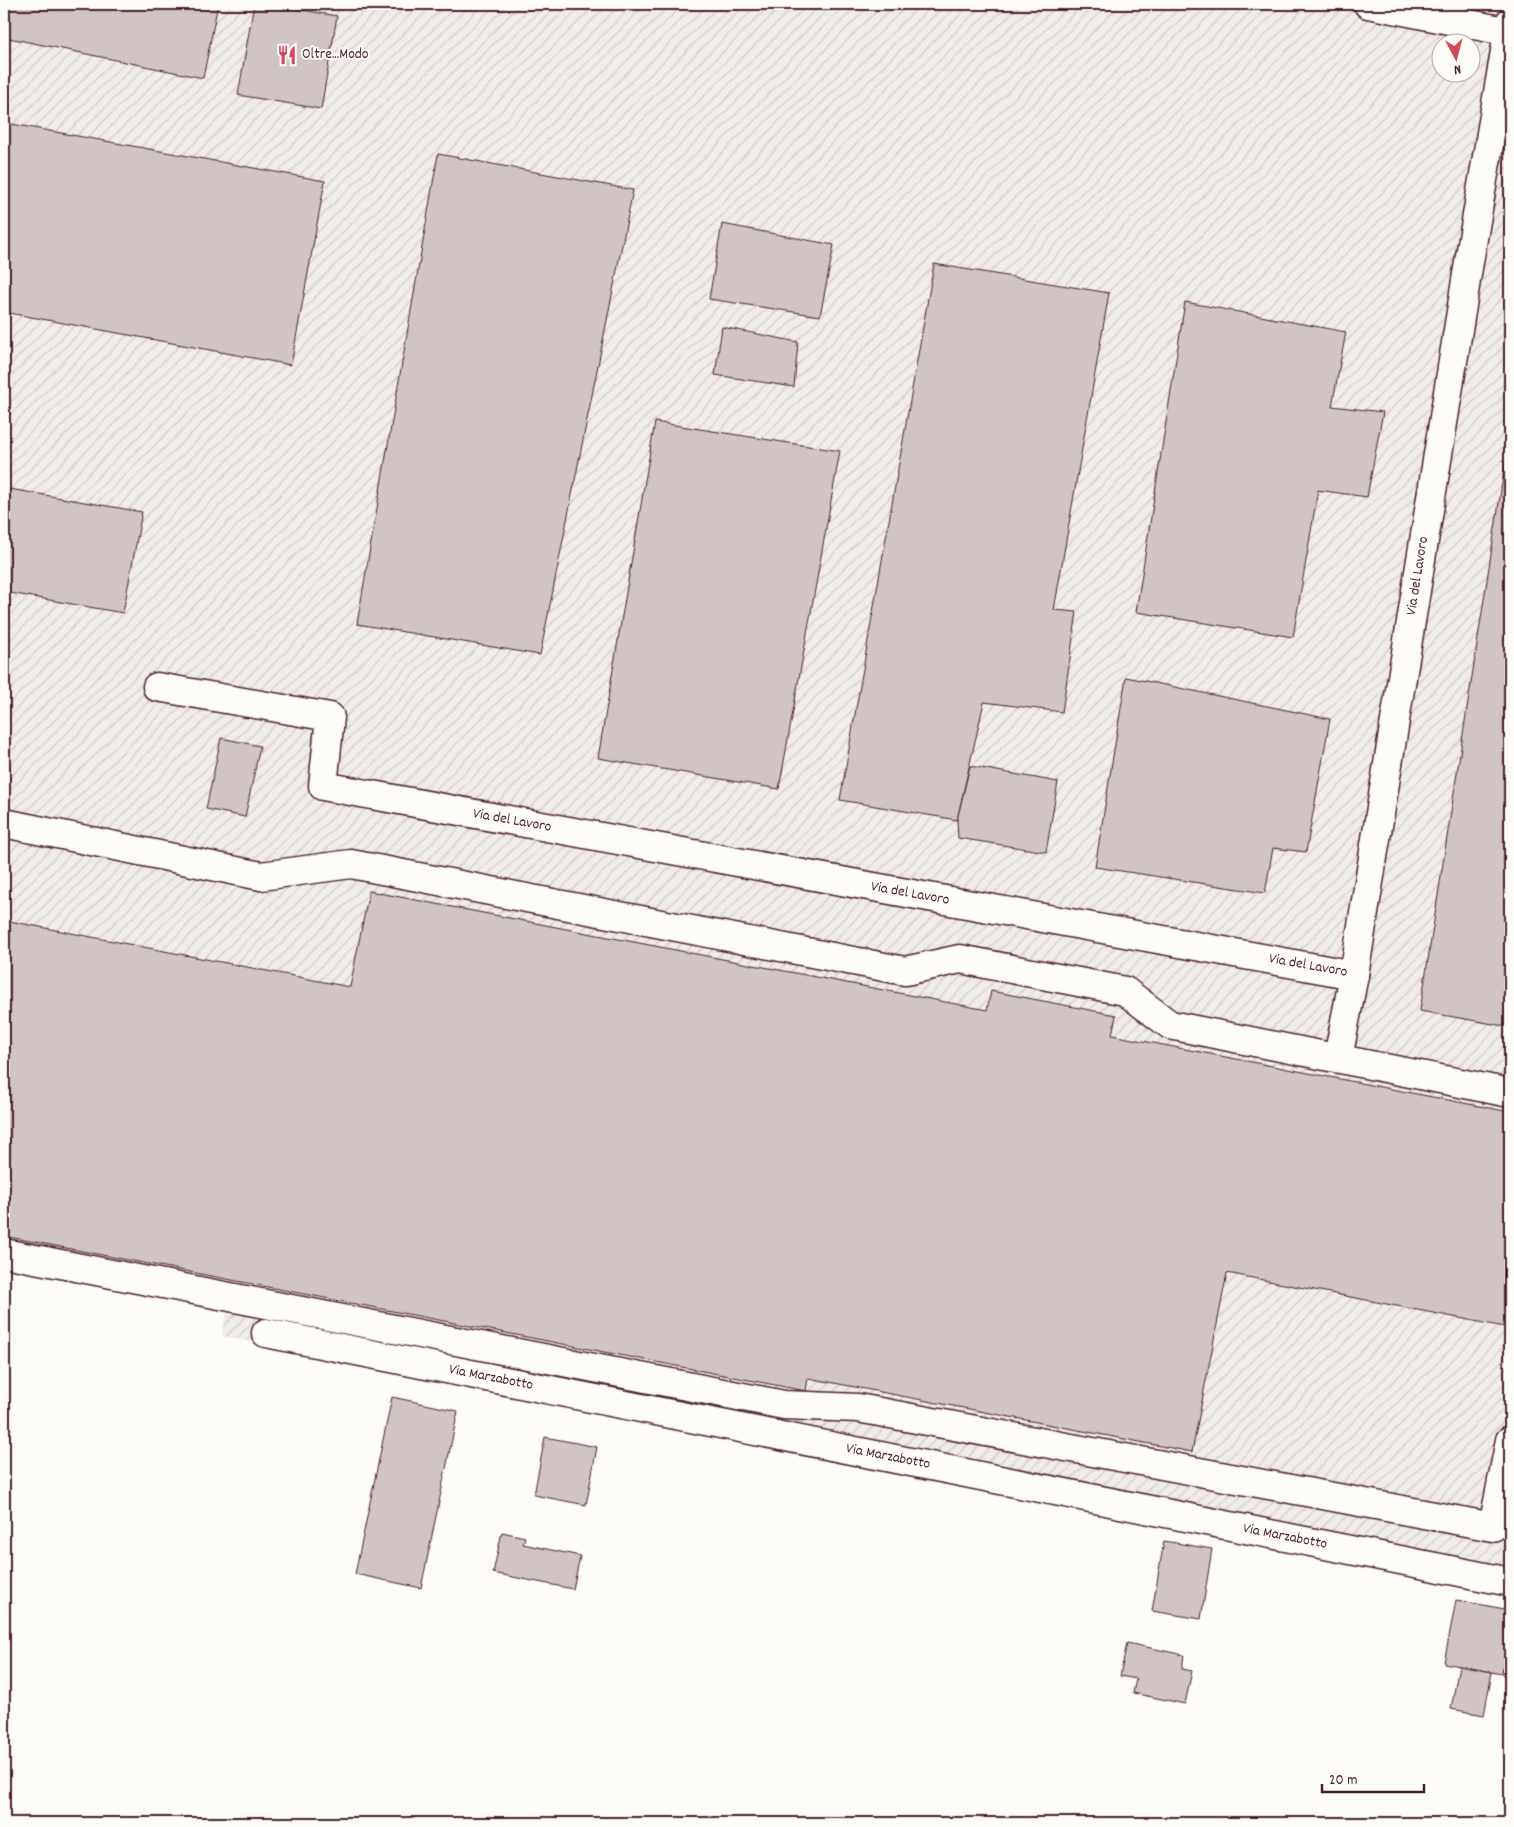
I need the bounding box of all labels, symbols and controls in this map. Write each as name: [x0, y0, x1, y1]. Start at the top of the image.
north arrow: [1432, 32, 1482, 82]
restaurant icon: Oltre...Modo: [276, 44, 298, 66]
place label: Oltre...Modo: [302, 44, 369, 66]
text: N: [1453, 59, 1462, 79]
street label: Via del Lavoro: [1401, 535, 1435, 617]
street label: Via del Lavoro: [471, 803, 553, 839]
street label: Via del Lavoro: [869, 876, 951, 912]
street label: Via del Lavoro: [1267, 948, 1349, 984]
street label: Via Marzabotto: [447, 1359, 535, 1397]
street label: Via Marzabotto: [844, 1438, 932, 1476]
street label: Via Marzabotto: [1241, 1518, 1329, 1556]
scale bar: [1322, 1762, 1424, 1794]
text: 20 m: [1329, 1770, 1357, 1792]

